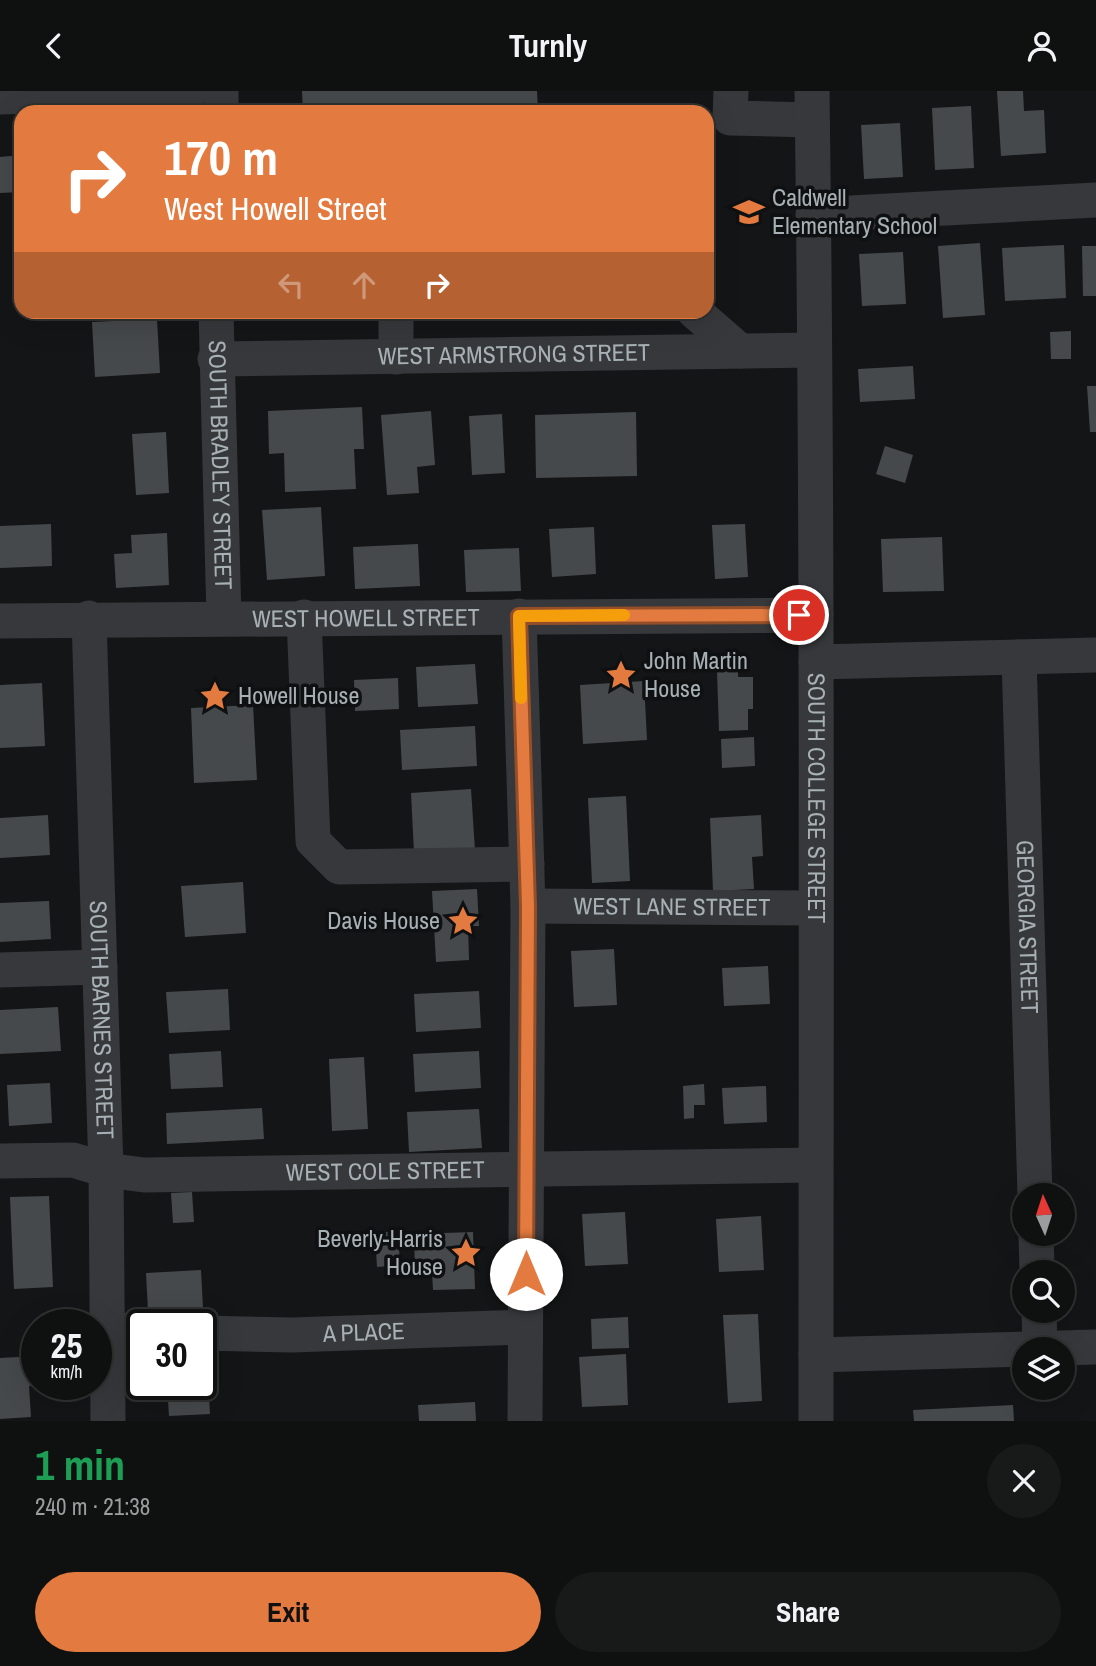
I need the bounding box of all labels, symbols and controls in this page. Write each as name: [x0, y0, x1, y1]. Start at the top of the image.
text: Turnly: [509, 24, 587, 67]
icon: back: [35, 27, 73, 65]
icon: person: [1023, 27, 1061, 65]
text: 170 m: [164, 124, 278, 190]
icon: right: [49, 133, 140, 224]
place label: Caldwell Elementary School: [772, 181, 937, 241]
text: West Howell Street: [164, 187, 387, 230]
school or university icon: Caldwell Elementary School: [732, 195, 766, 229]
icon: left: [272, 266, 310, 304]
icon: ahead: [345, 266, 383, 304]
icon: right: [418, 266, 456, 304]
street label: WEST ARMSTRONG STREET: [378, 335, 650, 372]
street label: SOUTH BRADLEY STREET: [202, 340, 240, 590]
pin: [769, 585, 829, 645]
icon: arrive: [780, 596, 818, 634]
street label: WEST HOWELL STREET: [252, 600, 480, 634]
place label: John Martin House: [644, 644, 748, 704]
place icon: John Martin House: [604, 658, 638, 692]
street label: SOUTH COLLEGE STREET: [801, 673, 833, 923]
place icon: Howell House: [198, 679, 232, 713]
place label: Howell House: [238, 679, 359, 711]
street label: GEORGIA STREET: [1009, 839, 1047, 1014]
street label: WEST LANE STREET: [574, 889, 770, 923]
street label: SOUTH BARNES STREET: [83, 900, 122, 1140]
place label: Davis House: [327, 904, 440, 936]
place icon: Davis House: [446, 904, 480, 938]
street label: WEST COLE STREET: [285, 1153, 485, 1188]
north arrow: [1012, 1183, 1074, 1246]
map controls: [1012, 1183, 1075, 1400]
place label: Beverly-Harris House: [317, 1222, 443, 1282]
place icon: Beverly-Harris House: [449, 1236, 483, 1270]
position arrow: [489, 1237, 563, 1311]
button: search: [1012, 1260, 1075, 1323]
speed limit sign: 30: [126, 1309, 217, 1400]
street label: A PLACE: [321, 1314, 405, 1349]
text: 25: [51, 1322, 82, 1369]
button: layers: [1012, 1337, 1075, 1400]
text: km/h: [51, 1359, 83, 1384]
text: 1 min: [35, 1437, 125, 1493]
button: close: [987, 1444, 1061, 1518]
text: 240 m · 21:38: [35, 1491, 150, 1522]
button: Exit: [35, 1572, 541, 1652]
button: Share: [555, 1572, 1061, 1652]

